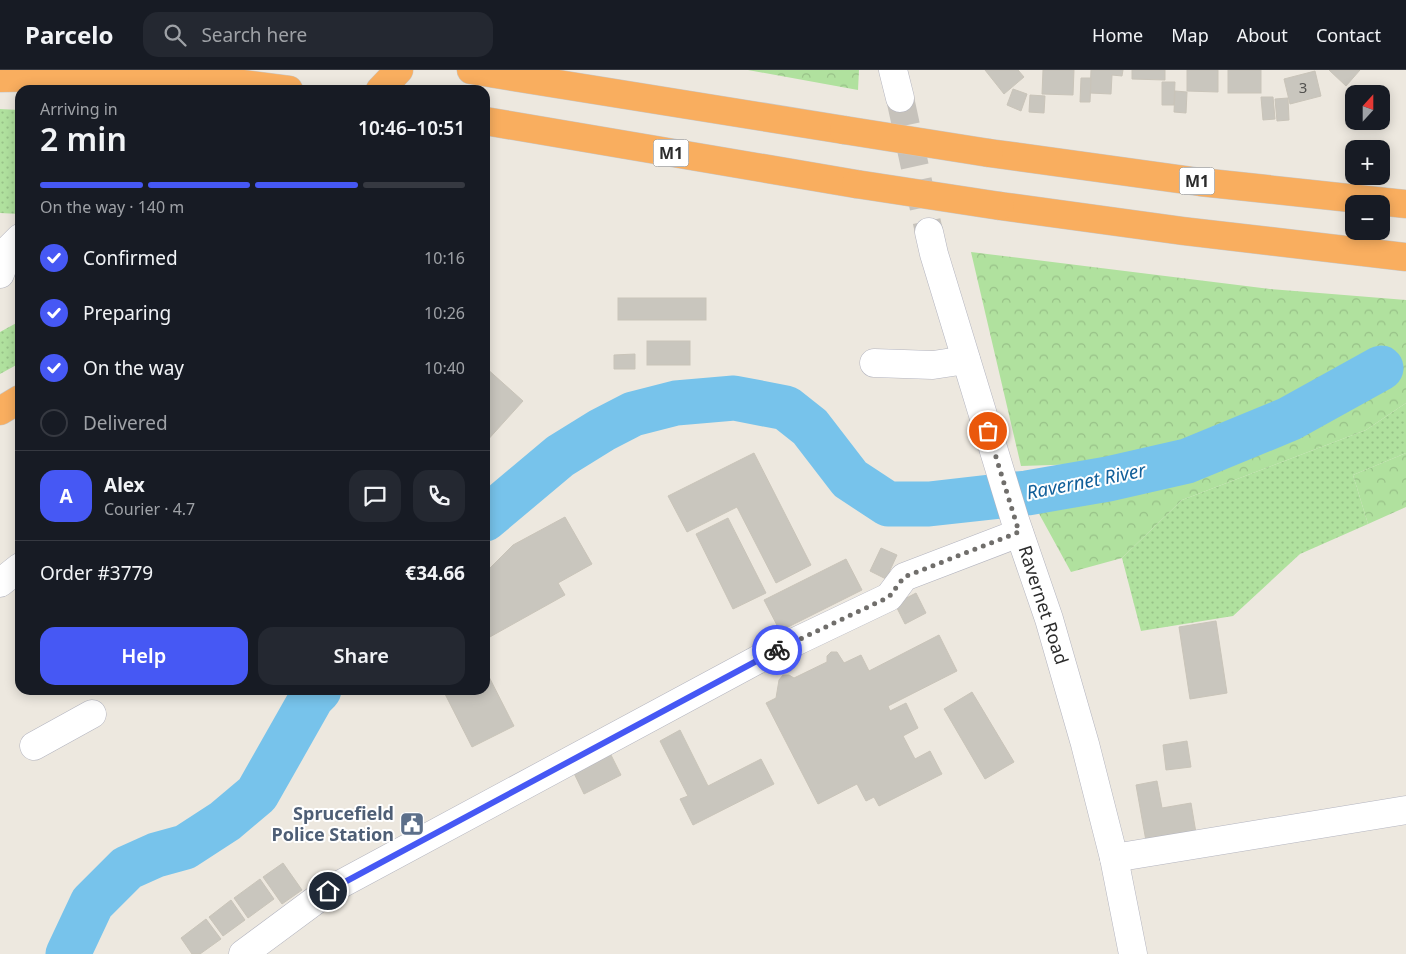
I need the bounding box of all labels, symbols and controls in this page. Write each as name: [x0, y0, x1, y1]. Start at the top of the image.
search box: [143, 12, 493, 57]
text: Parcelo: [25, 18, 113, 51]
icon: search: [161, 21, 189, 49]
text: Search here: [201, 22, 307, 48]
text: Home: [1092, 23, 1143, 47]
text: Map: [1171, 23, 1209, 47]
text: About: [1237, 23, 1288, 47]
text: Contact: [1316, 23, 1381, 47]
house number: 3: [1299, 77, 1307, 97]
north arrow: [1345, 85, 1390, 130]
map controls: [1345, 85, 1390, 240]
text: Arriving in: [40, 98, 118, 120]
text: 10:46–10:51: [358, 115, 465, 141]
text: 2 min: [40, 117, 127, 160]
road number: M1: [654, 140, 688, 166]
button: +: [1345, 140, 1390, 185]
road number: M1: [1180, 168, 1214, 194]
button: −: [1345, 195, 1390, 240]
text: On the way · 140 m: [40, 196, 184, 218]
icon: check: [40, 244, 68, 272]
text: Confirmed: [83, 245, 178, 271]
text: 10:16: [424, 247, 465, 269]
icon: check: [40, 299, 68, 327]
text: Preparing: [83, 300, 171, 326]
text: 10:26: [424, 302, 465, 324]
icon: check: [40, 354, 68, 382]
text: On the way: [83, 355, 184, 381]
text: 10:40: [424, 357, 465, 379]
text: Delivered: [83, 410, 168, 436]
pin: [967, 410, 1009, 452]
icon: bag: [974, 417, 1002, 445]
water label: Ravernet River: [1024, 456, 1149, 505]
button: chat: [349, 470, 401, 522]
button: phone: [413, 470, 465, 522]
text: Alex: [104, 472, 145, 498]
text: A: [59, 483, 73, 509]
text: Courier · 4.7: [104, 498, 195, 520]
street label: Ravernet Road: [1013, 542, 1074, 667]
text: Order #3779: [40, 560, 153, 586]
text: €34.66: [405, 560, 465, 586]
courier: [752, 625, 802, 675]
button: Help: [40, 627, 248, 685]
button: Share: [258, 627, 465, 685]
icon: bike: [763, 636, 791, 664]
place label: Sprucefield Police Station: [271, 801, 394, 846]
public building icon: Sprucefield Police Station: [399, 811, 425, 837]
pin: [307, 870, 349, 912]
icon: home: [314, 877, 342, 905]

